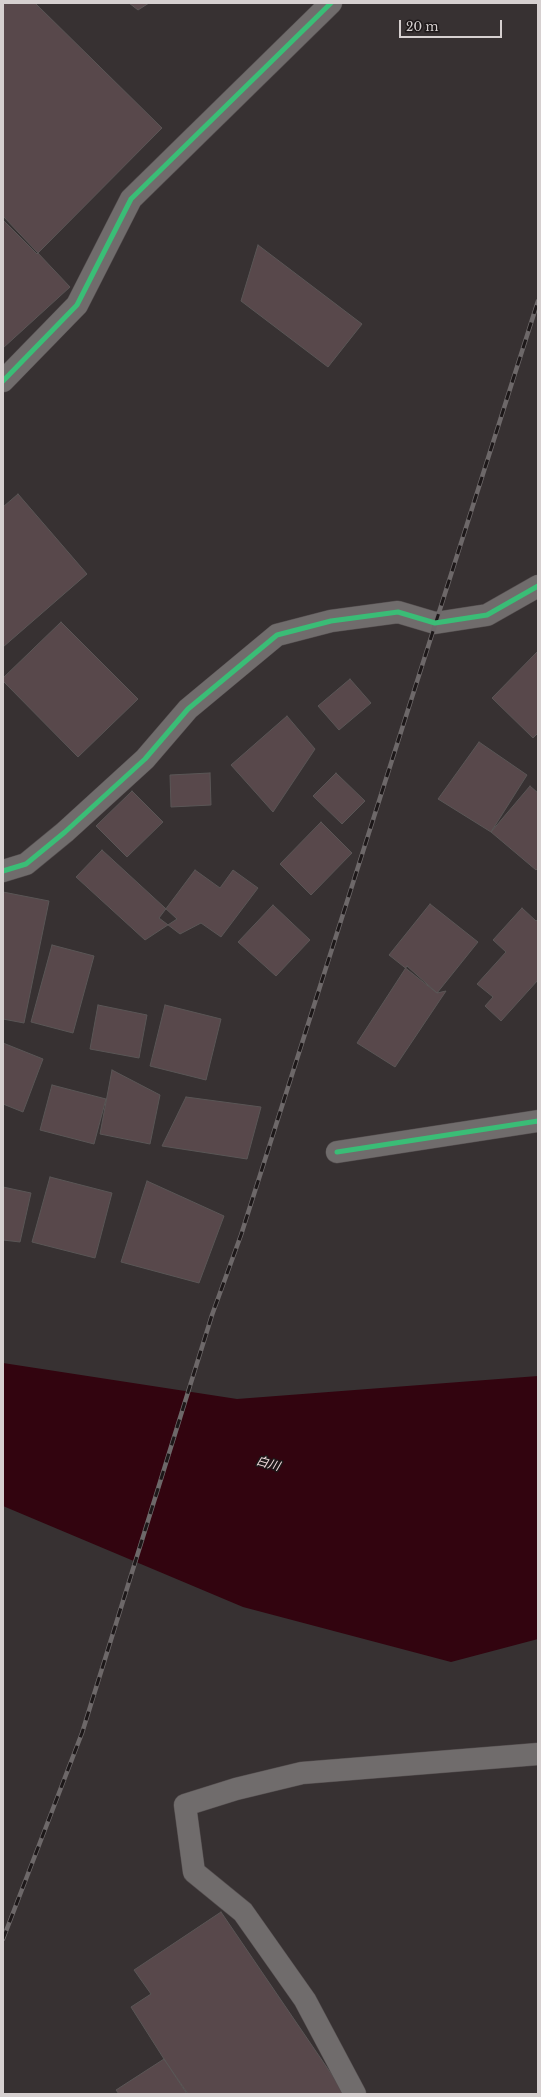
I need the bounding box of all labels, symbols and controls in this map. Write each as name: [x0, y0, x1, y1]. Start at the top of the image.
scale bar: [401, 12, 504, 38]
text: 20 m: [406, 19, 438, 34]
water label: 白川: [254, 1454, 282, 1474]

